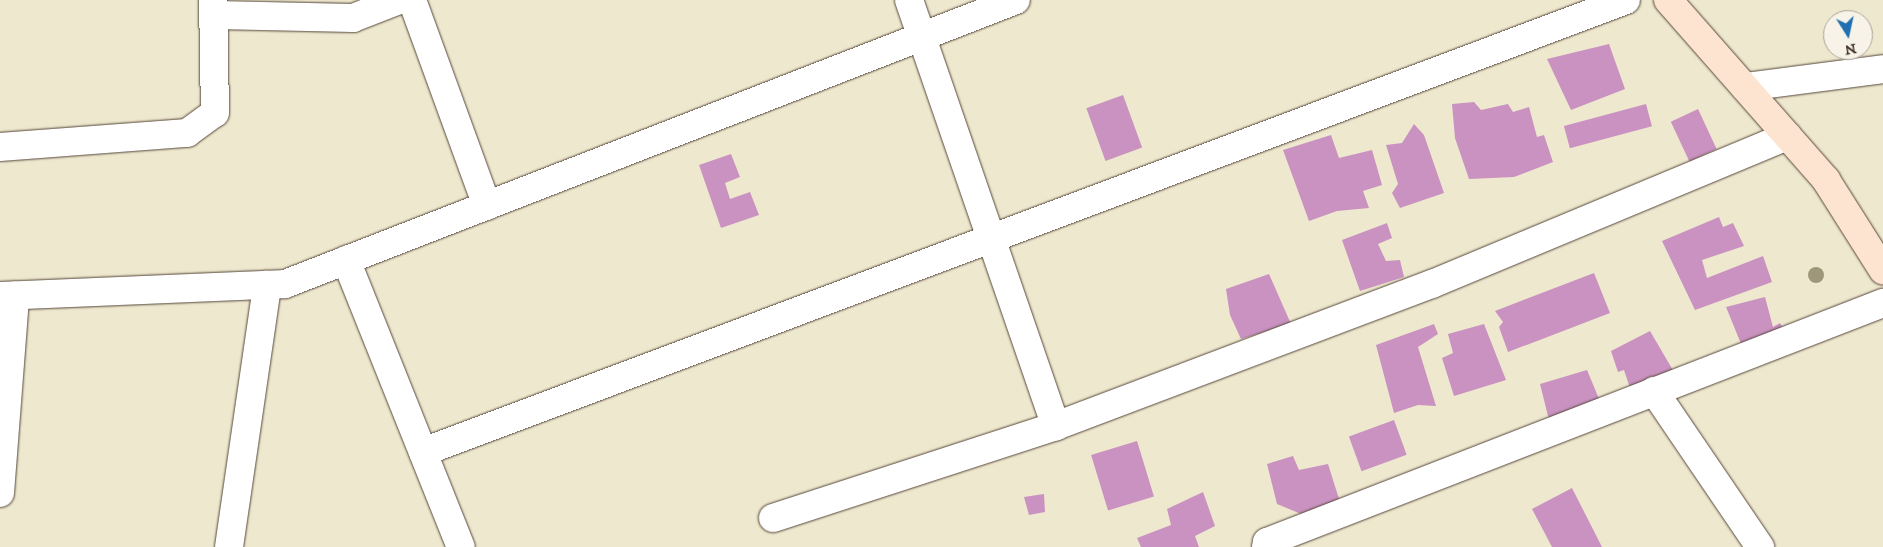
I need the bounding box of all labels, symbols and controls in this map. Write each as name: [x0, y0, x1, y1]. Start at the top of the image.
north arrow: [1823, 10, 1873, 60]
text: N: [1843, 39, 1858, 59]

